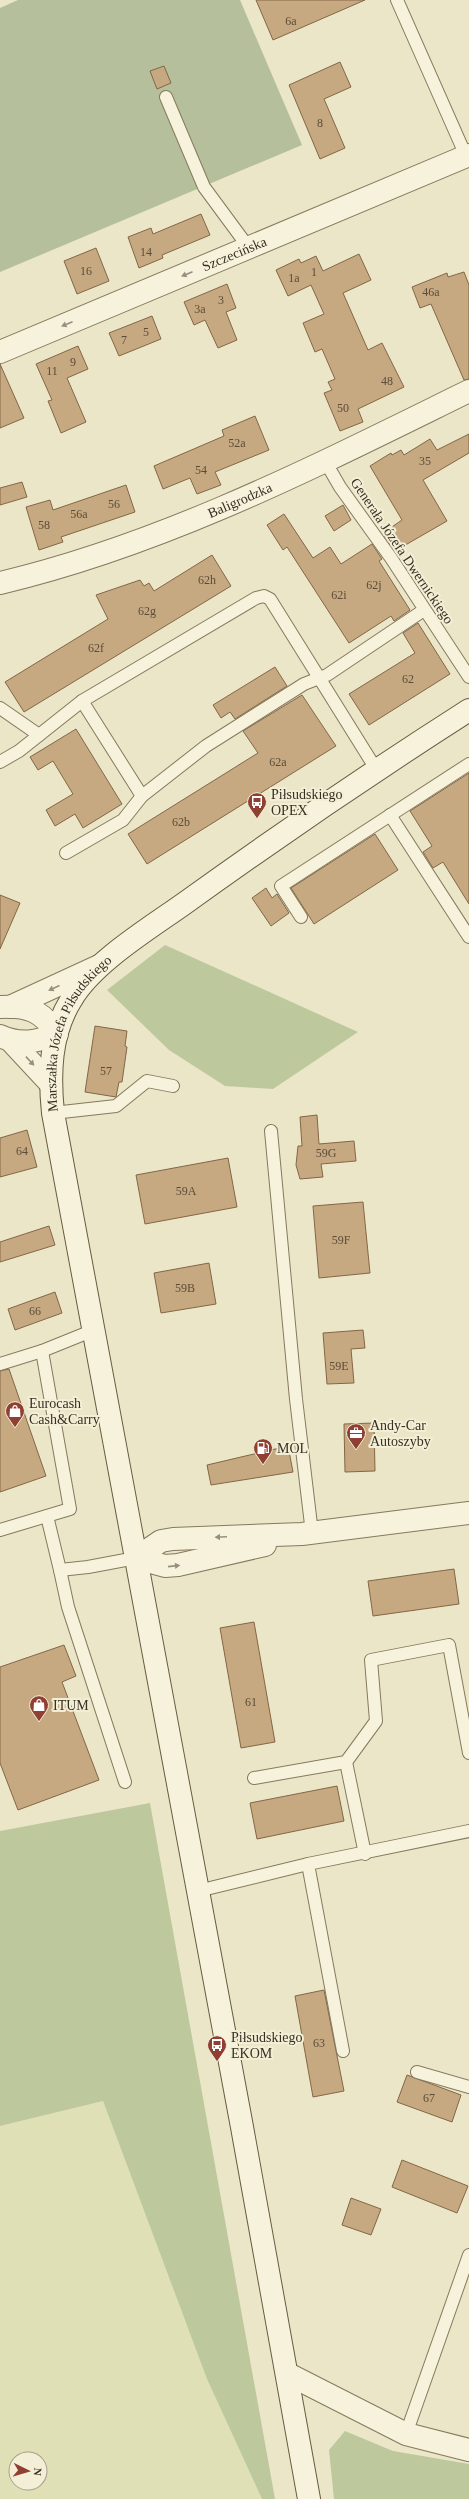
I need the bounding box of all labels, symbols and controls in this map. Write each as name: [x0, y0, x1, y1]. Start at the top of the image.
house number: 6a: [285, 14, 297, 28]
house number: 8: [317, 116, 323, 130]
street label: Szczecińska: [200, 233, 269, 274]
house number: 14: [140, 245, 152, 259]
house number: 16: [80, 264, 92, 278]
house number: 1: [311, 265, 317, 279]
house number: 1a: [288, 271, 300, 285]
one-way arrow: [180, 272, 192, 278]
house number: 46a: [422, 285, 440, 299]
house number: 3: [218, 293, 224, 307]
house number: 3a: [194, 302, 206, 316]
one-way arrow: [60, 322, 72, 328]
house number: 5: [143, 325, 149, 339]
house number: 7: [121, 333, 127, 347]
house number: 9: [70, 355, 76, 369]
house number: 11: [46, 364, 58, 378]
house number: 48: [381, 374, 393, 388]
house number: 50: [337, 401, 349, 415]
house number: 52a: [228, 436, 246, 450]
house number: 35: [419, 454, 431, 468]
house number: 54: [195, 463, 207, 477]
street label: Generała Józefa Dwernickiego: [348, 475, 456, 627]
street label: Baligrodzka: [205, 479, 275, 520]
house number: 56: [108, 497, 120, 511]
house number: 56a: [70, 507, 88, 521]
house number: 58: [38, 518, 50, 532]
house number: 62h: [198, 573, 216, 587]
house number: 62j: [366, 578, 382, 592]
house number: 62i: [331, 588, 347, 602]
house number: 62g: [138, 604, 156, 618]
house number: 62f: [88, 641, 104, 655]
house number: 62: [402, 672, 414, 686]
house number: 62a: [269, 755, 287, 769]
place label: Piłsudskiego OPEX: [271, 787, 343, 818]
bus stop icon: Piłsudskiego OPEX: [246, 791, 268, 819]
house number: 62b: [172, 815, 190, 829]
street label: Marszałka Józefa Piłsudskiego: [44, 952, 114, 1112]
one-way arrow: [48, 985, 60, 991]
one-way arrow: [25, 1057, 34, 1066]
house number: 57: [100, 1064, 112, 1078]
house number: 64: [16, 1144, 28, 1158]
house number: 59G: [316, 1146, 337, 1160]
house number: 59A: [176, 1184, 197, 1198]
house number: 59F: [332, 1233, 351, 1247]
house number: 59B: [175, 1281, 195, 1295]
house number: 66: [29, 1304, 41, 1318]
house number: 59E: [329, 1359, 349, 1373]
place label: Eurocash Cash&Carry: [29, 1396, 100, 1427]
shop icon: Eurocash Cash&Carry: [4, 1400, 26, 1428]
place label: Andy-Car Autoszyby: [370, 1418, 431, 1449]
office icon: Andy-Car Autoszyby: [345, 1422, 367, 1450]
fuel station icon: MOL: [252, 1437, 274, 1465]
place label: MOL: [277, 1441, 308, 1456]
one-way arrow: [214, 1534, 227, 1540]
one-way arrow: [168, 1562, 180, 1569]
shop icon: ITUM: [28, 1694, 50, 1722]
house number: 61: [245, 1695, 257, 1709]
place label: ITUM: [53, 1698, 89, 1713]
place label: Piłsudskiego EKOM: [231, 2030, 303, 2061]
bus stop icon: Piłsudskiego EKOM: [206, 2034, 228, 2062]
house number: 63: [313, 2036, 325, 2050]
house number: 67: [423, 2091, 435, 2105]
north arrow: [8, 2451, 48, 2491]
text: N: [32, 2467, 44, 2476]

